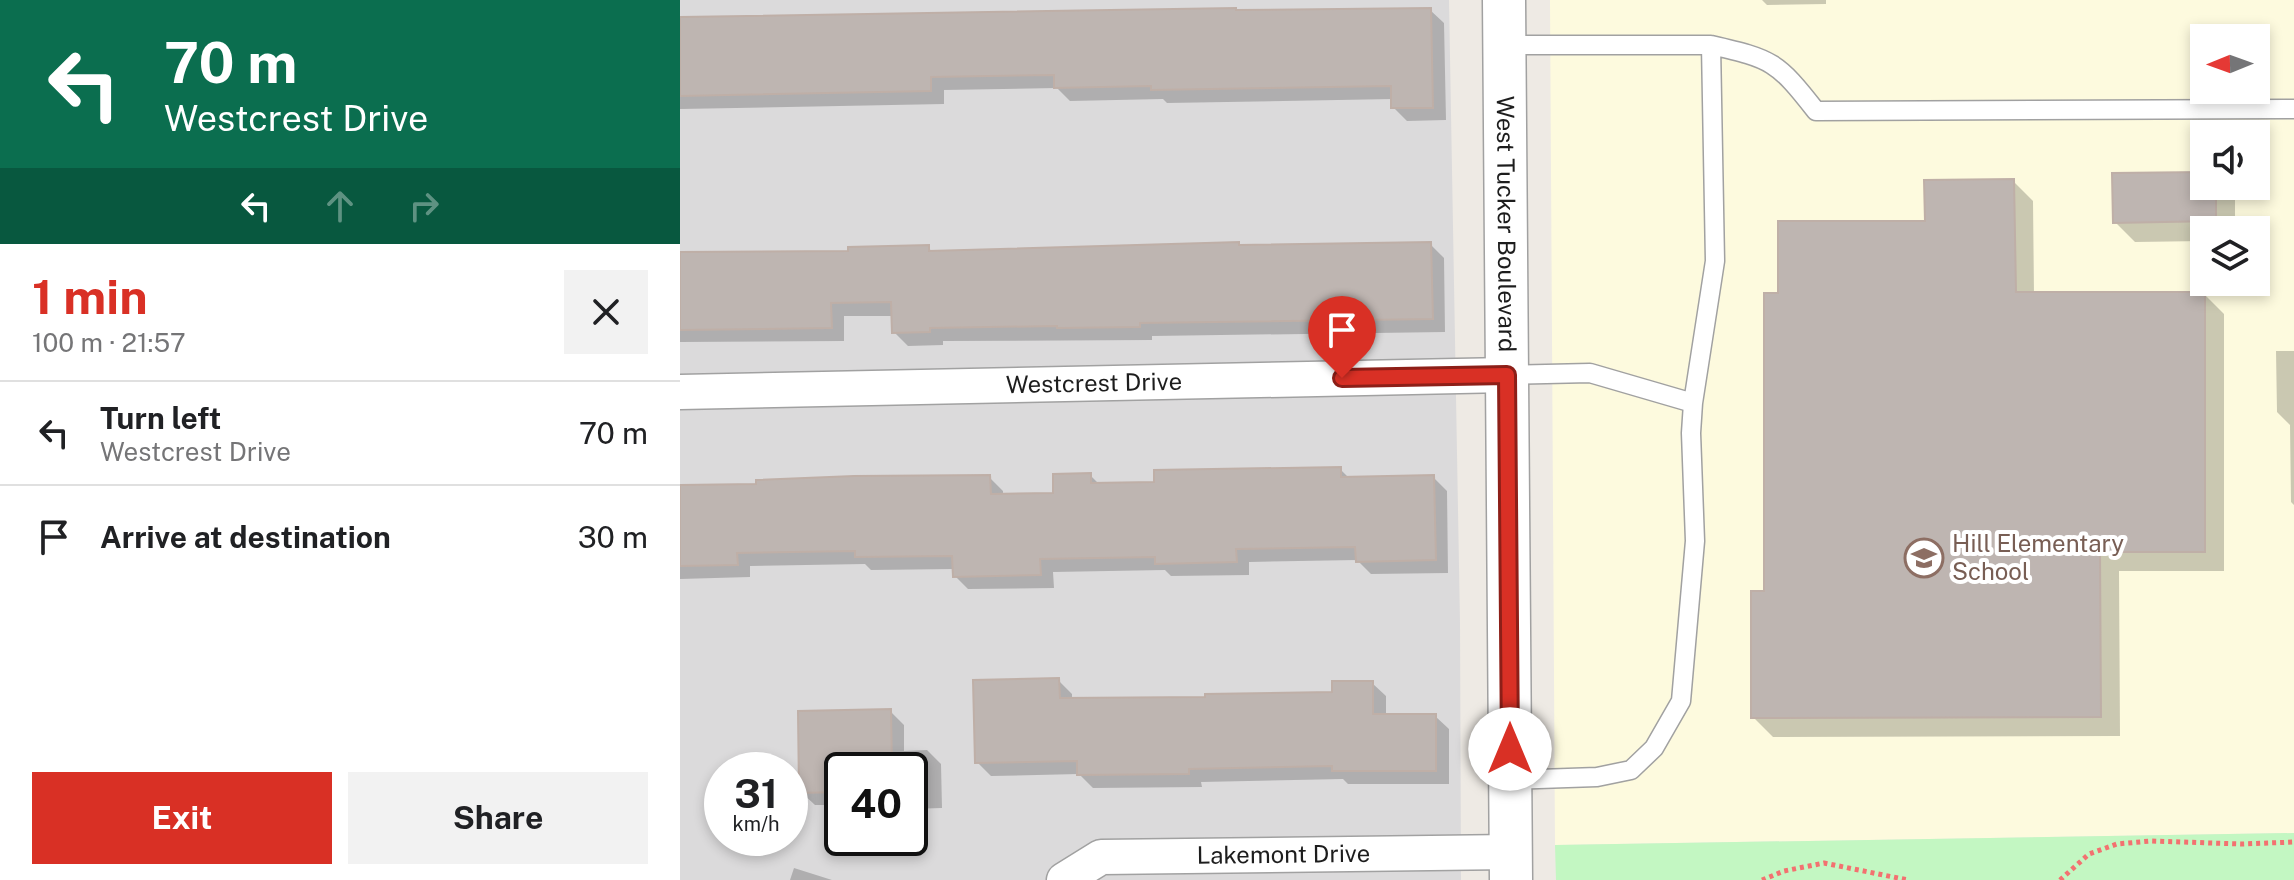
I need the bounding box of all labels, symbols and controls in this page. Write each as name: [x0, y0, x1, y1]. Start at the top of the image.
north arrow: [2190, 24, 2270, 104]
map controls: [2190, 24, 2270, 296]
text: 70 m: [164, 30, 297, 96]
icon: left: [32, 32, 136, 136]
street label: West Tucker Boulevard: [1492, 96, 1522, 352]
text: Westcrest Drive: [164, 97, 428, 139]
button: sound: [2190, 120, 2270, 200]
icon: left: [234, 184, 278, 228]
icon: ahead: [318, 184, 362, 228]
icon: right: [402, 184, 446, 228]
button: layers: [2190, 216, 2270, 296]
text: 1 min: [32, 268, 148, 325]
button: close: [564, 270, 648, 354]
pin: [1308, 296, 1376, 378]
icon: arrive: [1320, 308, 1364, 352]
text: 100 m · 21:57: [32, 327, 186, 358]
street label: Westcrest Drive: [1005, 367, 1182, 398]
text: Turn left: [100, 400, 221, 436]
icon: left: [32, 411, 76, 455]
text: 70 m: [579, 415, 648, 451]
text: Westcrest Drive: [100, 436, 291, 467]
icon: arrive: [32, 515, 76, 559]
text: Arrive at destination: [100, 519, 391, 555]
text: 30 m: [578, 519, 648, 555]
place label: Hill Elementary School: [1952, 529, 2124, 585]
school or university icon: Hill Elementary School: [1903, 537, 1945, 579]
position arrow: [1468, 707, 1552, 791]
speed limit sign: 40: [824, 752, 928, 856]
text: 31: [734, 770, 778, 817]
button: Exit: [32, 772, 332, 864]
button: Share: [348, 772, 648, 864]
text: km/h: [732, 812, 780, 836]
street label: Lakemont Drive: [1196, 839, 1370, 869]

